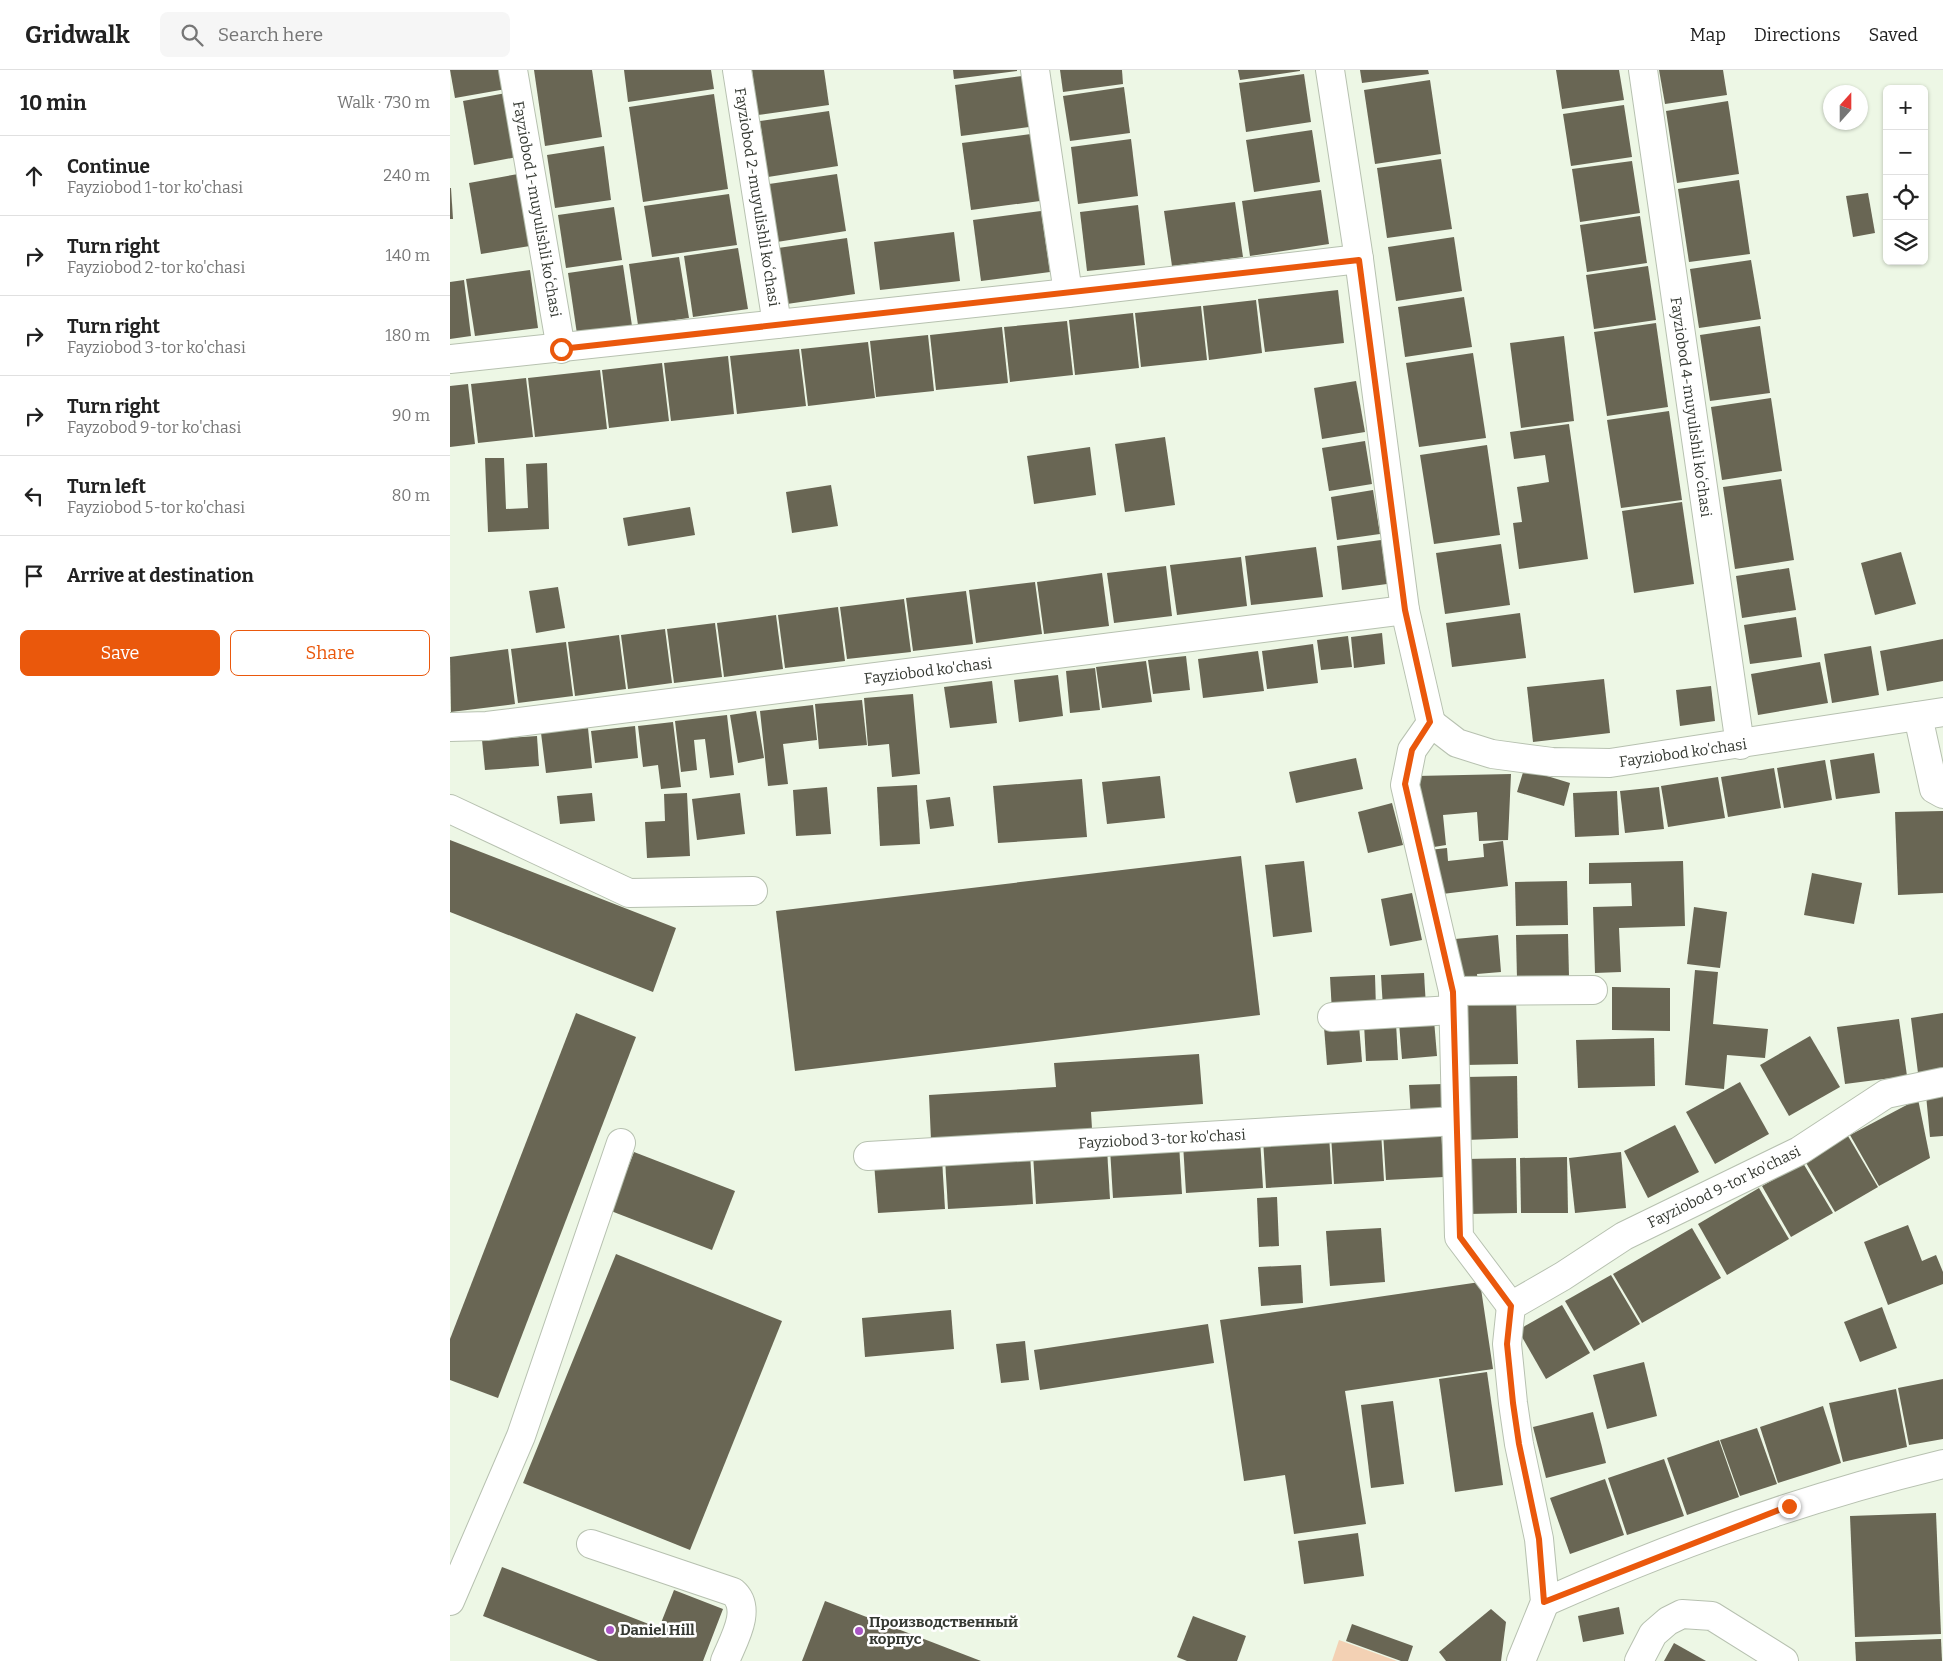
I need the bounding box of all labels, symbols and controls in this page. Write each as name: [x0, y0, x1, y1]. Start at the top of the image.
search box: [160, 12, 510, 57]
text: Gridwalk: [25, 21, 130, 49]
icon: search: [178, 21, 206, 49]
text: Search here: [218, 23, 323, 46]
text: Map: [1690, 24, 1726, 46]
text: Directions: [1754, 24, 1841, 46]
text: Saved: [1869, 24, 1918, 46]
north arrow: [1823, 85, 1868, 130]
map controls: [1883, 85, 1928, 265]
button: +: [1883, 85, 1928, 130]
street label: Fayziobod 2-muyulishli koʻchasi: [731, 86, 783, 308]
text: 10 min: [20, 90, 86, 116]
text: Walk · 730 m: [337, 93, 430, 112]
street label: Fayziobod 1-muyulishli koʻchasi: [509, 99, 565, 319]
button: −: [1883, 130, 1928, 175]
text: Continue: [67, 155, 150, 178]
icon: ahead: [20, 162, 48, 190]
text: 240 m: [383, 166, 430, 185]
button: locate: [1883, 175, 1928, 220]
text: Fayziobod 1-tor ko'chasi: [67, 178, 243, 197]
button: layers: [1883, 220, 1928, 265]
text: Turn right: [67, 235, 160, 258]
icon: right: [20, 242, 48, 270]
text: 140 m: [385, 246, 430, 265]
text: Fayziobod 2-tor ko'chasi: [67, 258, 245, 277]
street label: Fayziobod 4-muyulishli koʻchasi: [1667, 296, 1715, 519]
text: Turn right: [67, 315, 160, 338]
icon: right: [20, 322, 48, 350]
text: 180 m: [385, 326, 430, 345]
text: Fayziobod 3-tor ko'chasi: [67, 338, 246, 357]
route start: [550, 338, 573, 361]
text: Turn right: [67, 395, 160, 418]
icon: right: [20, 402, 48, 430]
text: 90 m: [392, 406, 430, 425]
text: Fayzobod 9-tor ko'chasi: [67, 418, 241, 437]
text: Turn left: [67, 475, 146, 498]
icon: left: [20, 482, 48, 510]
text: 80 m: [392, 486, 430, 505]
text: Fayziobod 5-tor ko'chasi: [67, 498, 245, 517]
icon: arrive: [20, 562, 48, 590]
text: Arrive at destination: [67, 564, 254, 587]
button: Save: [20, 630, 220, 676]
button: Share: [230, 630, 430, 676]
street label: Fayziobod ko'chasi: [863, 654, 993, 688]
street label: Fayziobod ko'chasi: [1618, 735, 1748, 771]
street label: Fayziobod 3-tor ko'chasi: [1078, 1126, 1247, 1152]
street label: Fayziobod 9-tor ko'chasi: [1645, 1142, 1804, 1232]
route end: [1778, 1495, 1801, 1518]
place label: Производственный корпус: [869, 1613, 1018, 1648]
place label: Daniel Hill: [620, 1621, 695, 1639]
marker: Daniel Hill: [604, 1624, 616, 1636]
marker: Производственный корпус: [853, 1625, 865, 1637]

